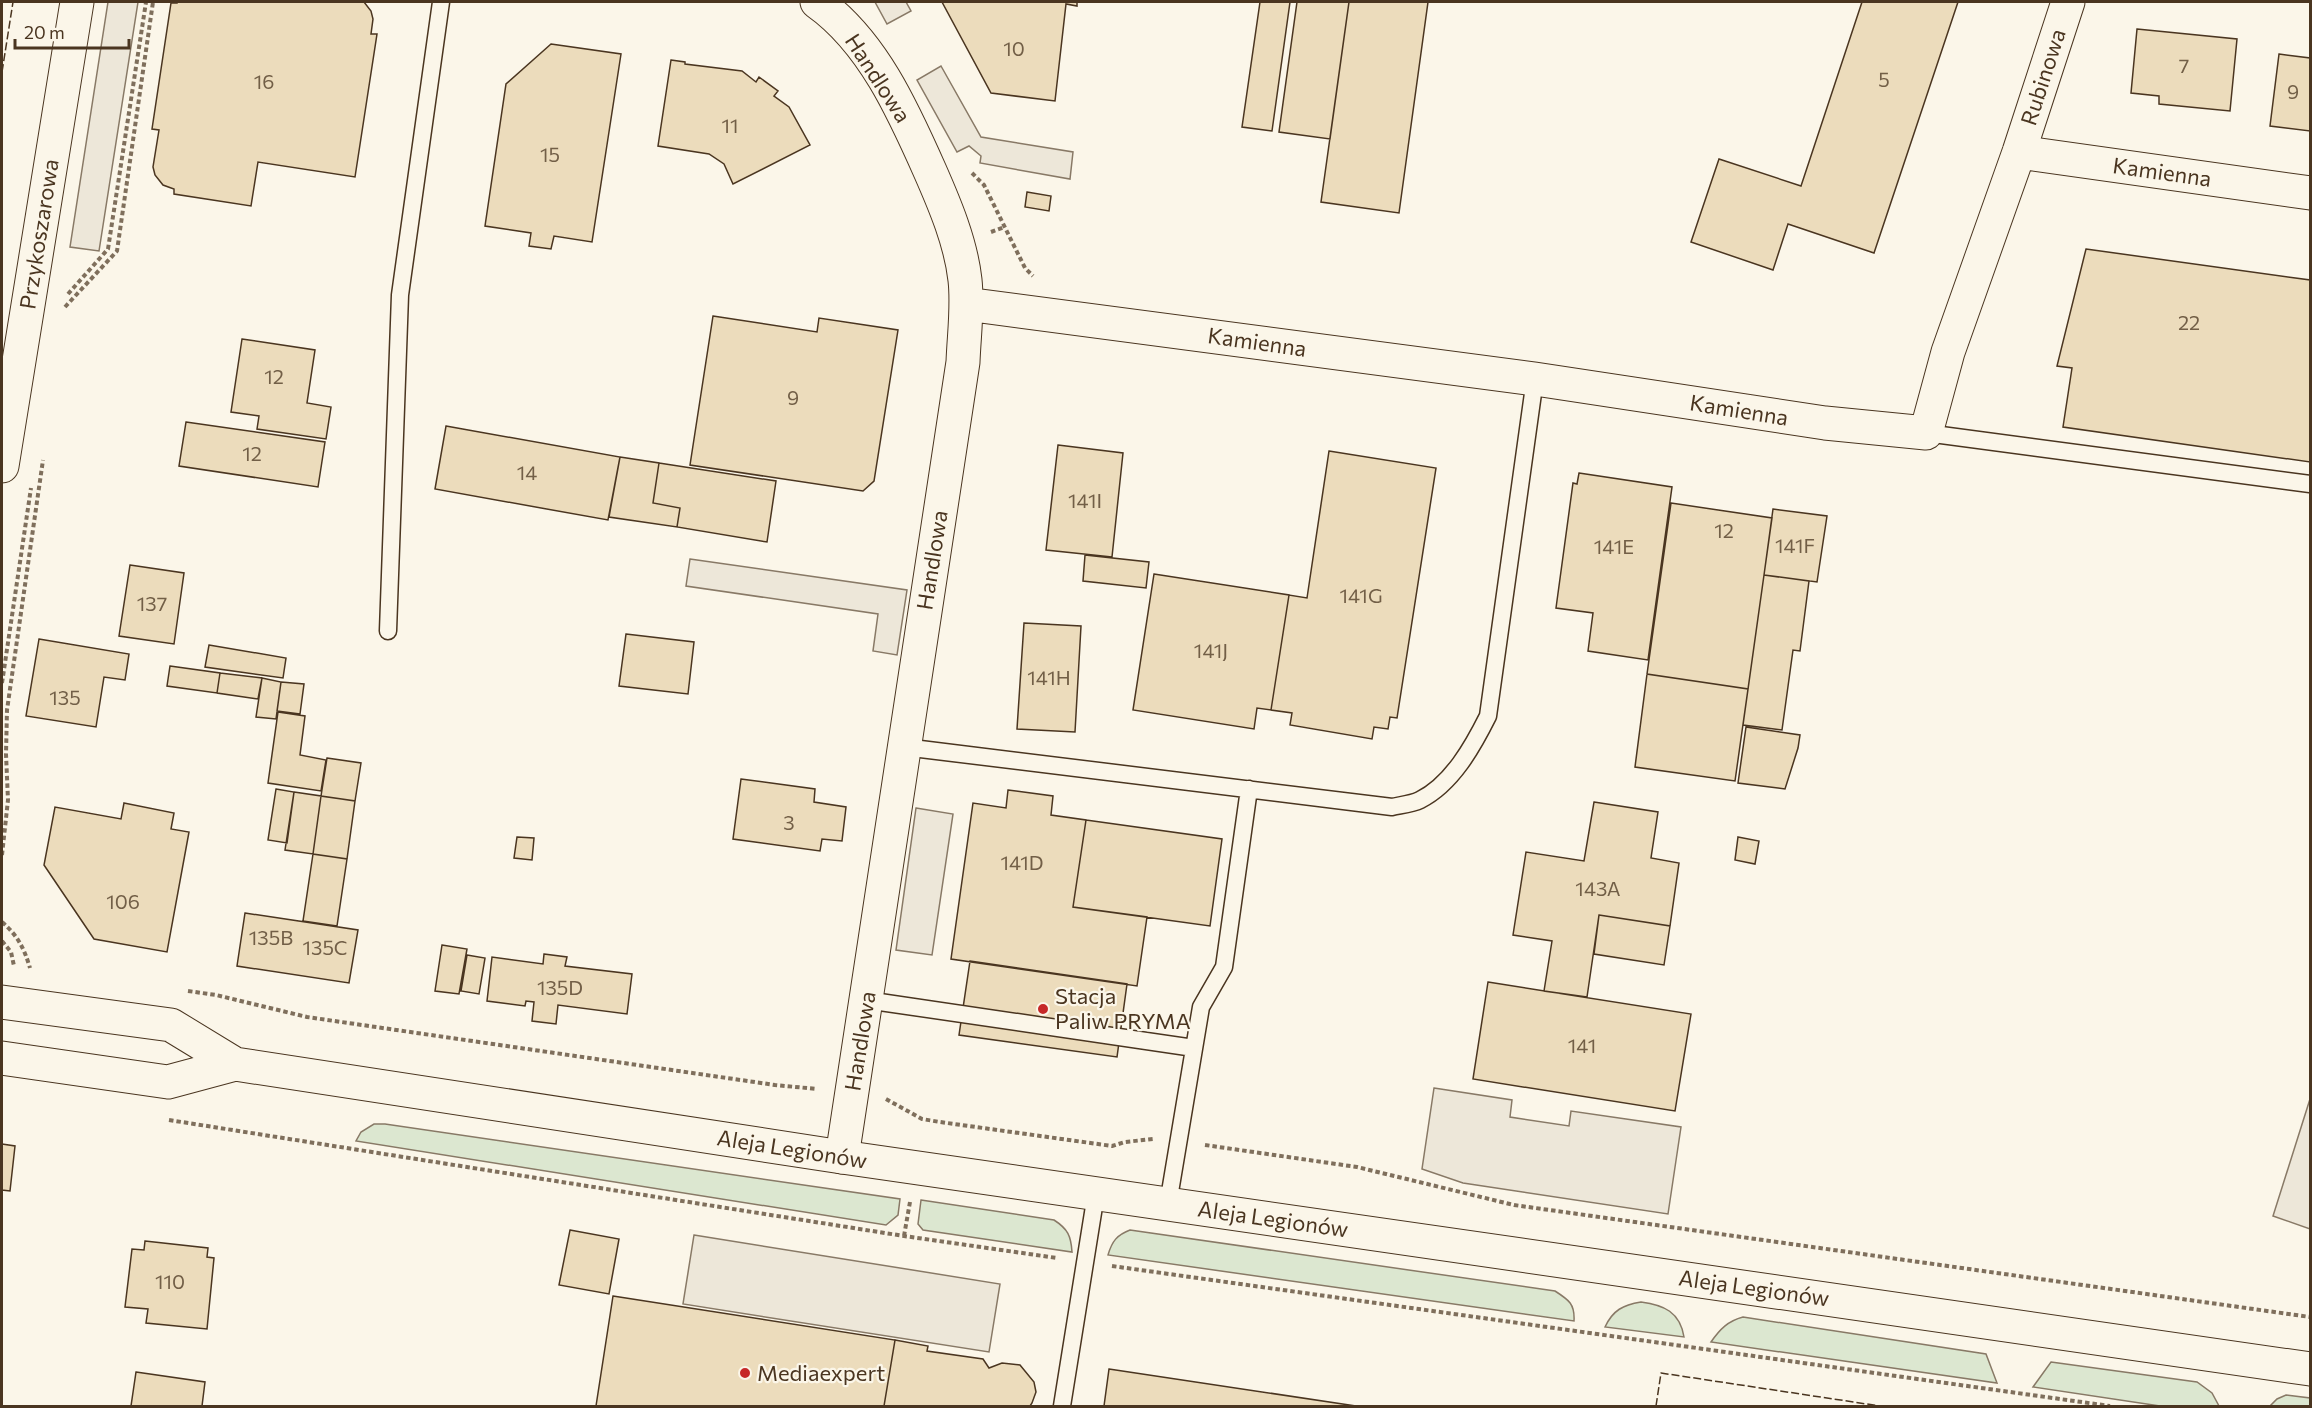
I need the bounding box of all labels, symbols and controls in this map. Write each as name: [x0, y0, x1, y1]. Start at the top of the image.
scale bar: [15, 12, 129, 50]
text: 20 m: [24, 21, 65, 43]
street label: Rubinowa: [2014, 25, 2071, 128]
street label: Handlowa: [840, 28, 917, 127]
house number: 10: [1003, 36, 1025, 60]
house number: 7: [2179, 53, 2189, 77]
house number: 5: [1878, 67, 1890, 91]
house number: 16: [254, 69, 274, 93]
house number: 9: [2287, 79, 2299, 103]
house number: 11: [721, 113, 739, 137]
house number: 15: [540, 142, 560, 166]
street label: Kamienna: [2111, 151, 2213, 192]
street label: Przykoszarowa: [13, 157, 64, 311]
house number: 22: [2178, 310, 2200, 334]
street label: Kamienna: [1206, 321, 1308, 362]
house number: 12: [264, 364, 284, 388]
house number: 9: [787, 385, 799, 409]
street label: Kamienna: [1688, 388, 1790, 431]
house number: 12: [242, 441, 262, 465]
house number: 14: [517, 460, 537, 484]
house number: 141I: [1068, 488, 1102, 512]
street label: Handlowa: [910, 508, 953, 612]
house number: 12: [1714, 518, 1734, 542]
house number: 141F: [1775, 533, 1815, 557]
house number: 141E: [1594, 534, 1634, 558]
house number: 141G: [1339, 583, 1383, 607]
house number: 137: [137, 591, 167, 615]
house number: 141J: [1194, 638, 1228, 662]
house number: 141H: [1027, 665, 1071, 689]
house number: 135: [49, 685, 81, 709]
house number: 3: [783, 810, 795, 834]
house number: 141D: [1000, 850, 1044, 874]
house number: 143A: [1575, 876, 1621, 900]
house number: 106: [106, 889, 140, 913]
house number: 135B: [249, 925, 293, 949]
house number: 135C: [302, 935, 348, 959]
house number: 135D: [537, 975, 583, 999]
place label: Stacja Paliw PRYMA: [1055, 982, 1191, 1034]
street label: Handlowa: [838, 989, 881, 1093]
marker: Stacja Paliw PRYMA: [1036, 1002, 1050, 1016]
house number: 141: [1568, 1033, 1596, 1057]
street label: Aleja Legionów: [715, 1123, 869, 1174]
street label: Aleja Legionów: [1196, 1195, 1350, 1242]
street label: Aleja Legionów: [1677, 1264, 1831, 1311]
house number: 110: [155, 1269, 185, 1293]
place label: Mediaexpert: [757, 1359, 885, 1386]
marker: Mediaexpert: [738, 1366, 752, 1380]

